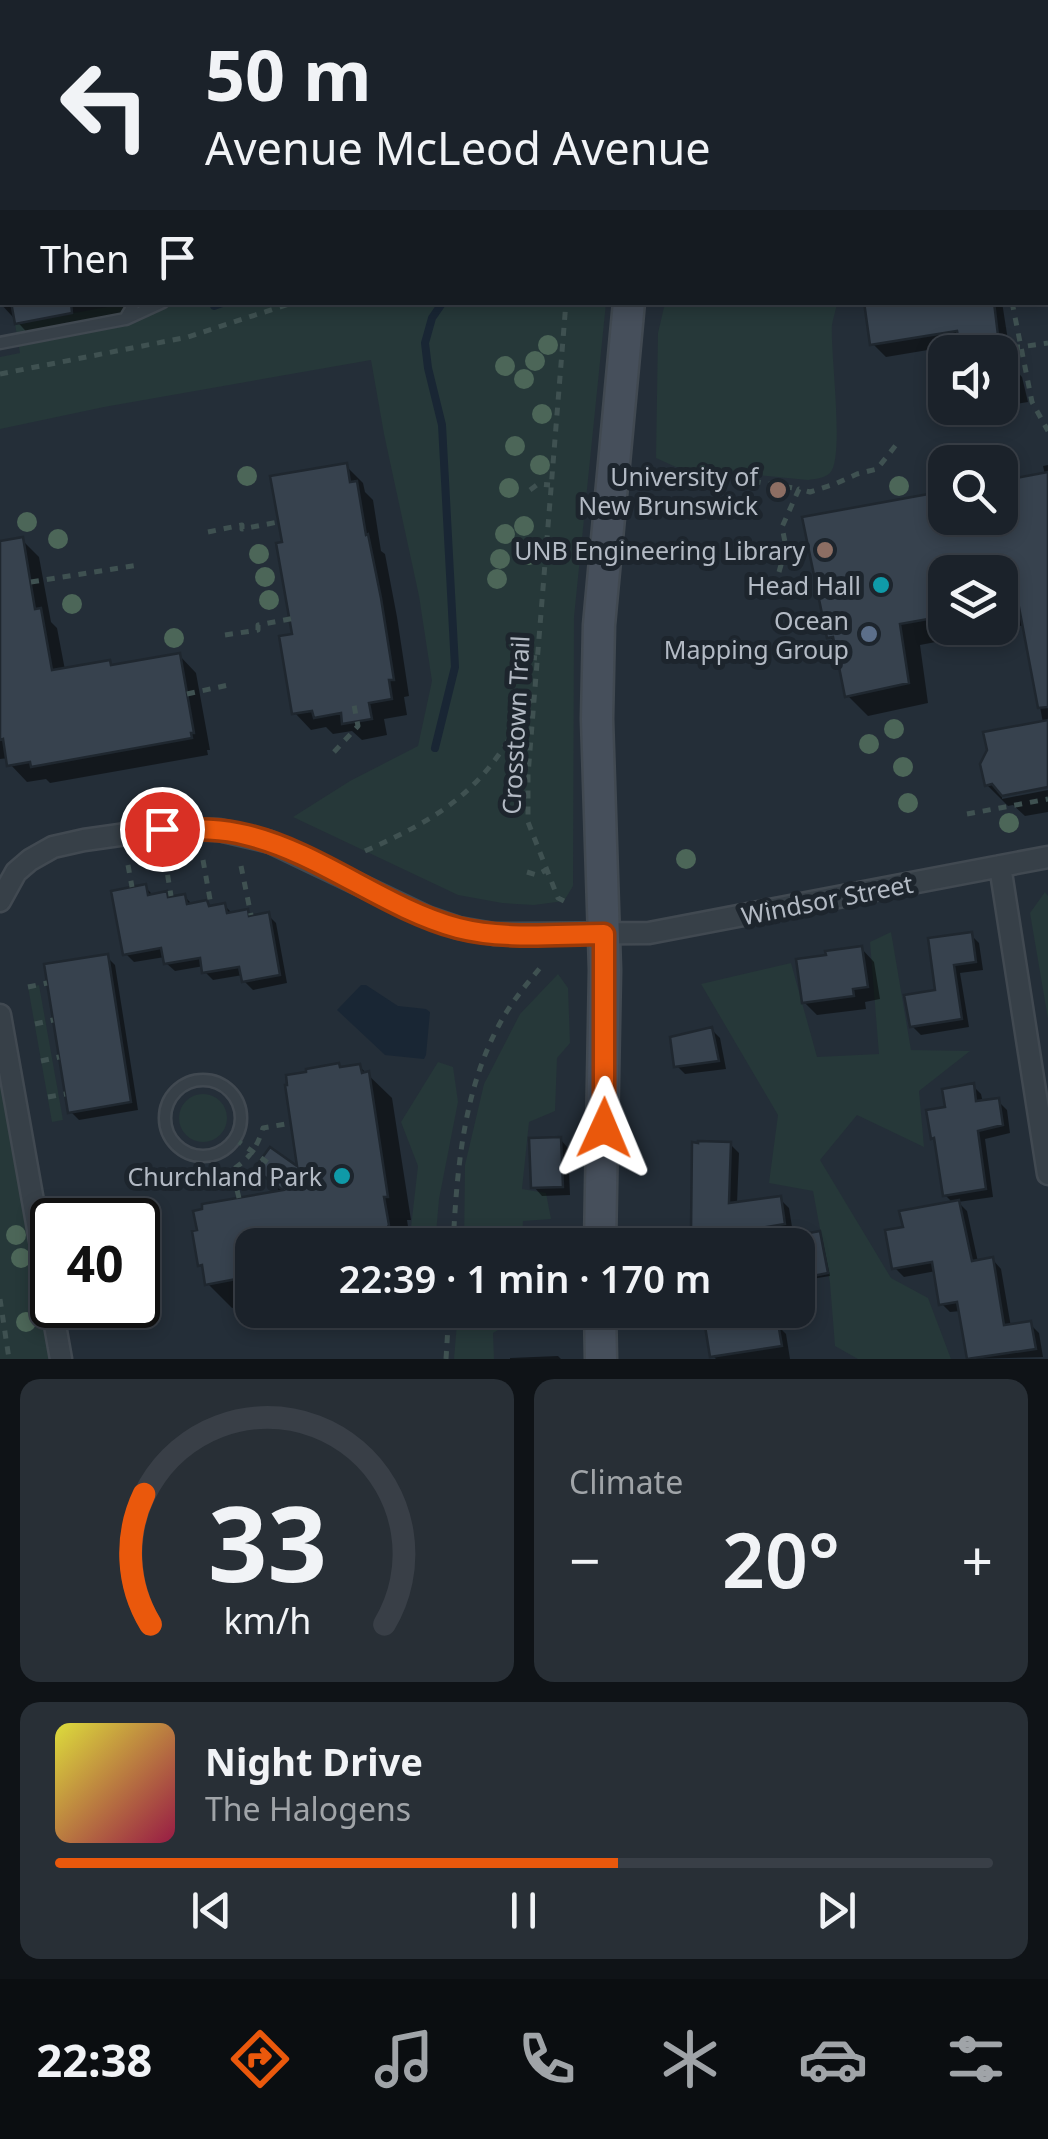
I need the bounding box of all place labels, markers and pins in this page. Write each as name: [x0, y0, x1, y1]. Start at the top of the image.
place label: University of New Brunswick: [578, 459, 759, 522]
marker: University of New Brunswick: [767, 479, 789, 501]
place label: UNB Engineering Library: [514, 533, 805, 567]
marker: UNB Engineering Library: [814, 539, 836, 561]
place label: Head Hall: [747, 568, 861, 602]
marker: Head Hall: [870, 574, 892, 596]
place label: Ocean Mapping Group: [664, 603, 849, 666]
marker: Ocean Mapping Group: [858, 623, 880, 645]
pin: [120, 787, 205, 872]
place label: Churchland Park: [127, 1159, 323, 1193]
marker: Churchland Park: [331, 1165, 353, 1187]

